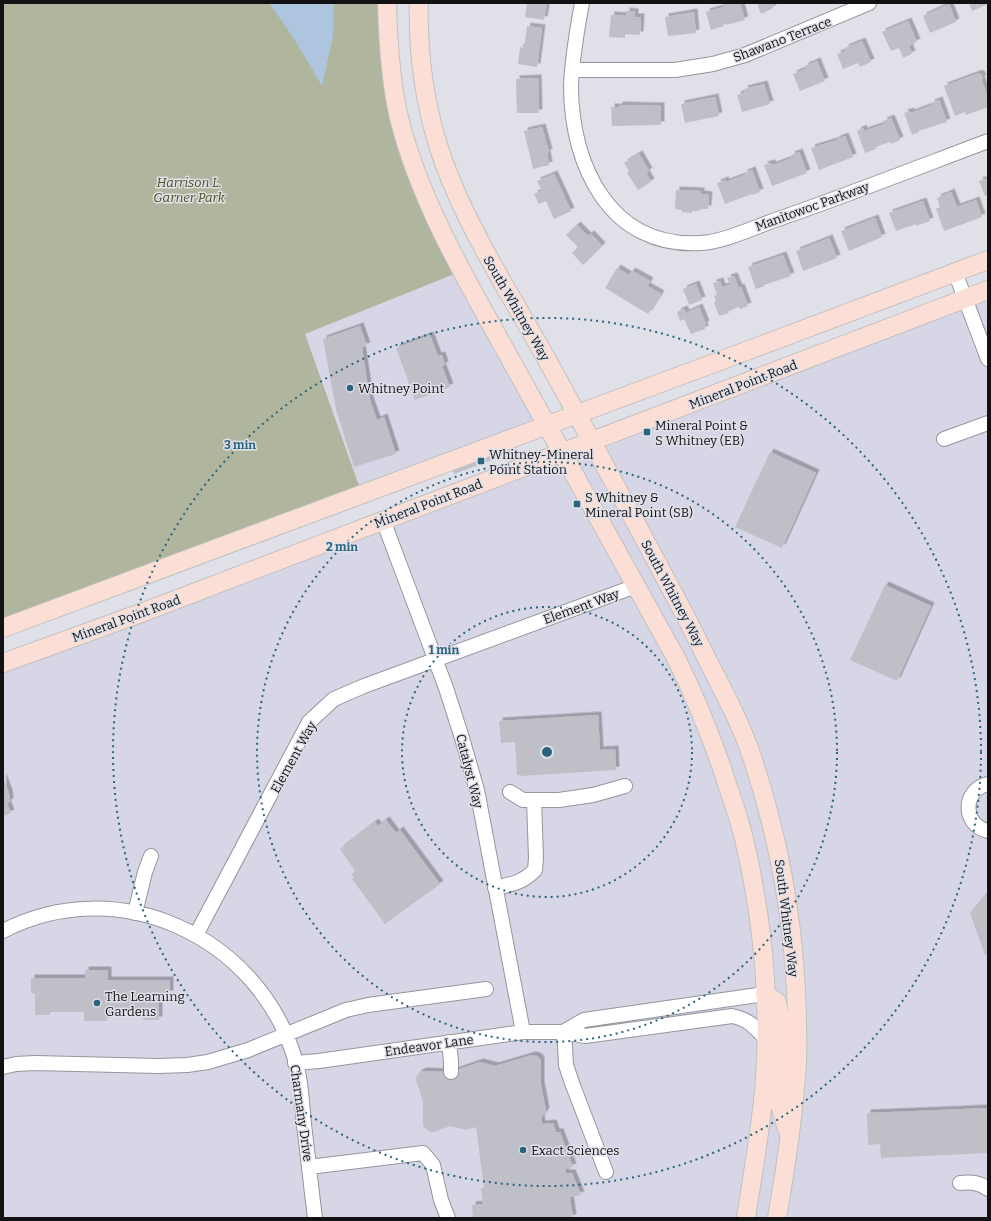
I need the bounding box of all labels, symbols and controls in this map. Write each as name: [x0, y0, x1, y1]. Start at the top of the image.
street label: Shawano Terrace: [731, 14, 833, 65]
park label: Harrison L. Garner Park: [153, 175, 226, 205]
street label: Manitowoc Parkway: [753, 179, 871, 234]
street label: South Whitney Way: [480, 253, 553, 363]
street label: Mineral Point Road: [687, 357, 800, 412]
place label: Whitney Point: [358, 381, 444, 396]
marker: Whitney Point: [345, 383, 355, 393]
place label: Mineral Point & S Whitney (EB): [655, 418, 748, 448]
marker: Mineral Point & S Whitney (EB): [642, 427, 652, 437]
text: 3 min: [224, 438, 256, 452]
place label: Whitney-Mineral Point Station: [489, 447, 594, 477]
marker: Whitney-Mineral Point Station: [476, 456, 486, 466]
street label: Mineral Point Road: [372, 476, 485, 531]
place label: S Whitney & Mineral Point (SB): [585, 490, 693, 520]
marker: S Whitney & Mineral Point (SB): [572, 499, 582, 509]
street label: South Whitney Way: [638, 537, 707, 649]
text: 2 min: [326, 540, 358, 554]
street label: Element Way: [541, 586, 621, 627]
street label: Mineral Point Road: [70, 592, 183, 645]
text: 1 min: [429, 643, 459, 657]
street label: Element Way: [268, 719, 319, 796]
street label: Catalyst Way: [453, 732, 486, 810]
centre of rings: [540, 745, 554, 759]
street label: South Whitney Way: [772, 858, 801, 978]
place label: The Learning Gardens: [105, 989, 185, 1019]
marker: The Learning Gardens: [92, 998, 102, 1008]
street label: Endeavor Lane: [384, 1032, 475, 1059]
street label: Charmany Drive: [287, 1064, 316, 1162]
place label: Exact Sciences: [531, 1143, 620, 1158]
marker: Exact Sciences: [518, 1145, 528, 1155]

